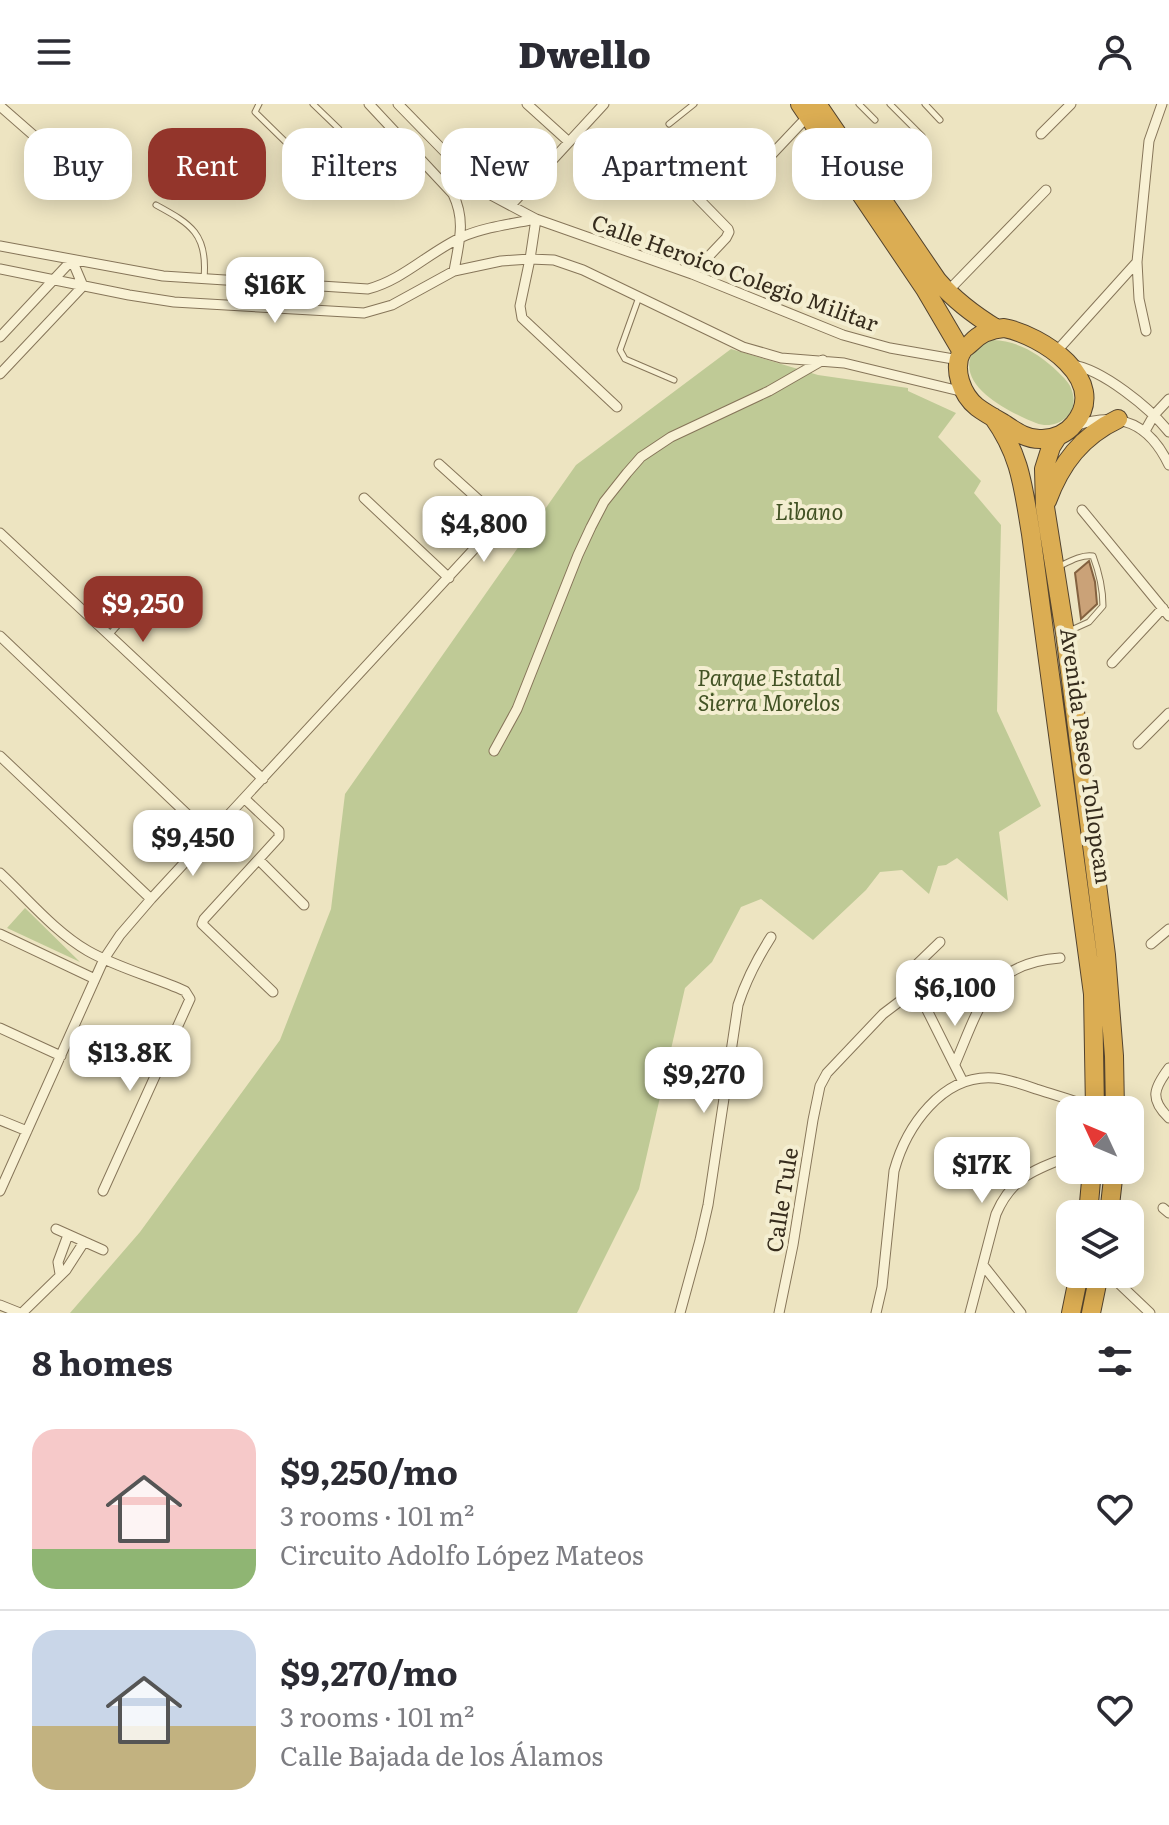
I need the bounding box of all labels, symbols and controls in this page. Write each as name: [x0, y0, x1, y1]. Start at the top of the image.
text: Dwello: [518, 26, 651, 79]
icon: menu: [32, 30, 76, 74]
icon: person: [1093, 30, 1137, 74]
chip: Buy: [24, 128, 132, 200]
chip: Rent: [148, 128, 266, 200]
chip: Filters: [282, 128, 425, 200]
chip: New: [441, 128, 557, 200]
chip: Apartment: [573, 128, 776, 200]
chip: House: [792, 128, 932, 200]
street label: Calle Heroico Colegio Militar: [588, 204, 884, 339]
pin: $16K: [228, 257, 322, 325]
text: $16K: [244, 263, 306, 302]
park label: Libano: [775, 494, 843, 527]
pin: $4,800: [419, 496, 549, 564]
text: $4,800: [441, 502, 527, 541]
pin: $9,250: [78, 576, 208, 644]
text: $9,250: [102, 582, 184, 621]
street label: Avenida Paseo Tollopcan: [1053, 626, 1122, 886]
park label: Parque Estatal Sierra Morelos: [697, 660, 842, 718]
pin: $9,450: [128, 810, 258, 878]
text: $9,450: [151, 816, 235, 855]
pin: $6,100: [890, 960, 1020, 1028]
text: $6,100: [914, 966, 996, 1005]
pin: $13.8K: [65, 1025, 195, 1093]
text: $13.8K: [88, 1031, 173, 1070]
pin: $9,270: [639, 1047, 769, 1115]
text: $9,270: [663, 1053, 745, 1092]
north arrow: [1056, 1096, 1144, 1184]
map controls: [1056, 1096, 1144, 1288]
pin: $17K: [935, 1137, 1029, 1205]
text: $17K: [952, 1143, 1012, 1182]
street label: Calle Tule: [756, 1145, 805, 1255]
button: layers: [1056, 1200, 1144, 1288]
text: 8 homes: [32, 1336, 173, 1386]
icon: filters: [1093, 1339, 1137, 1383]
text: $9,250/mo: [280, 1445, 458, 1495]
icon: home: [96, 1461, 192, 1557]
icon: heart: [1093, 1487, 1137, 1531]
text: 3 rooms · 101 m²: [280, 1495, 474, 1534]
text: Circuito Adolfo López Mateos: [280, 1534, 644, 1573]
text: $9,270/mo: [280, 1646, 458, 1696]
icon: home: [96, 1662, 192, 1758]
icon: heart: [1093, 1688, 1137, 1732]
text: 3 rooms · 101 m²: [280, 1696, 474, 1735]
text: Calle Bajada de los Álamos: [280, 1735, 603, 1774]

